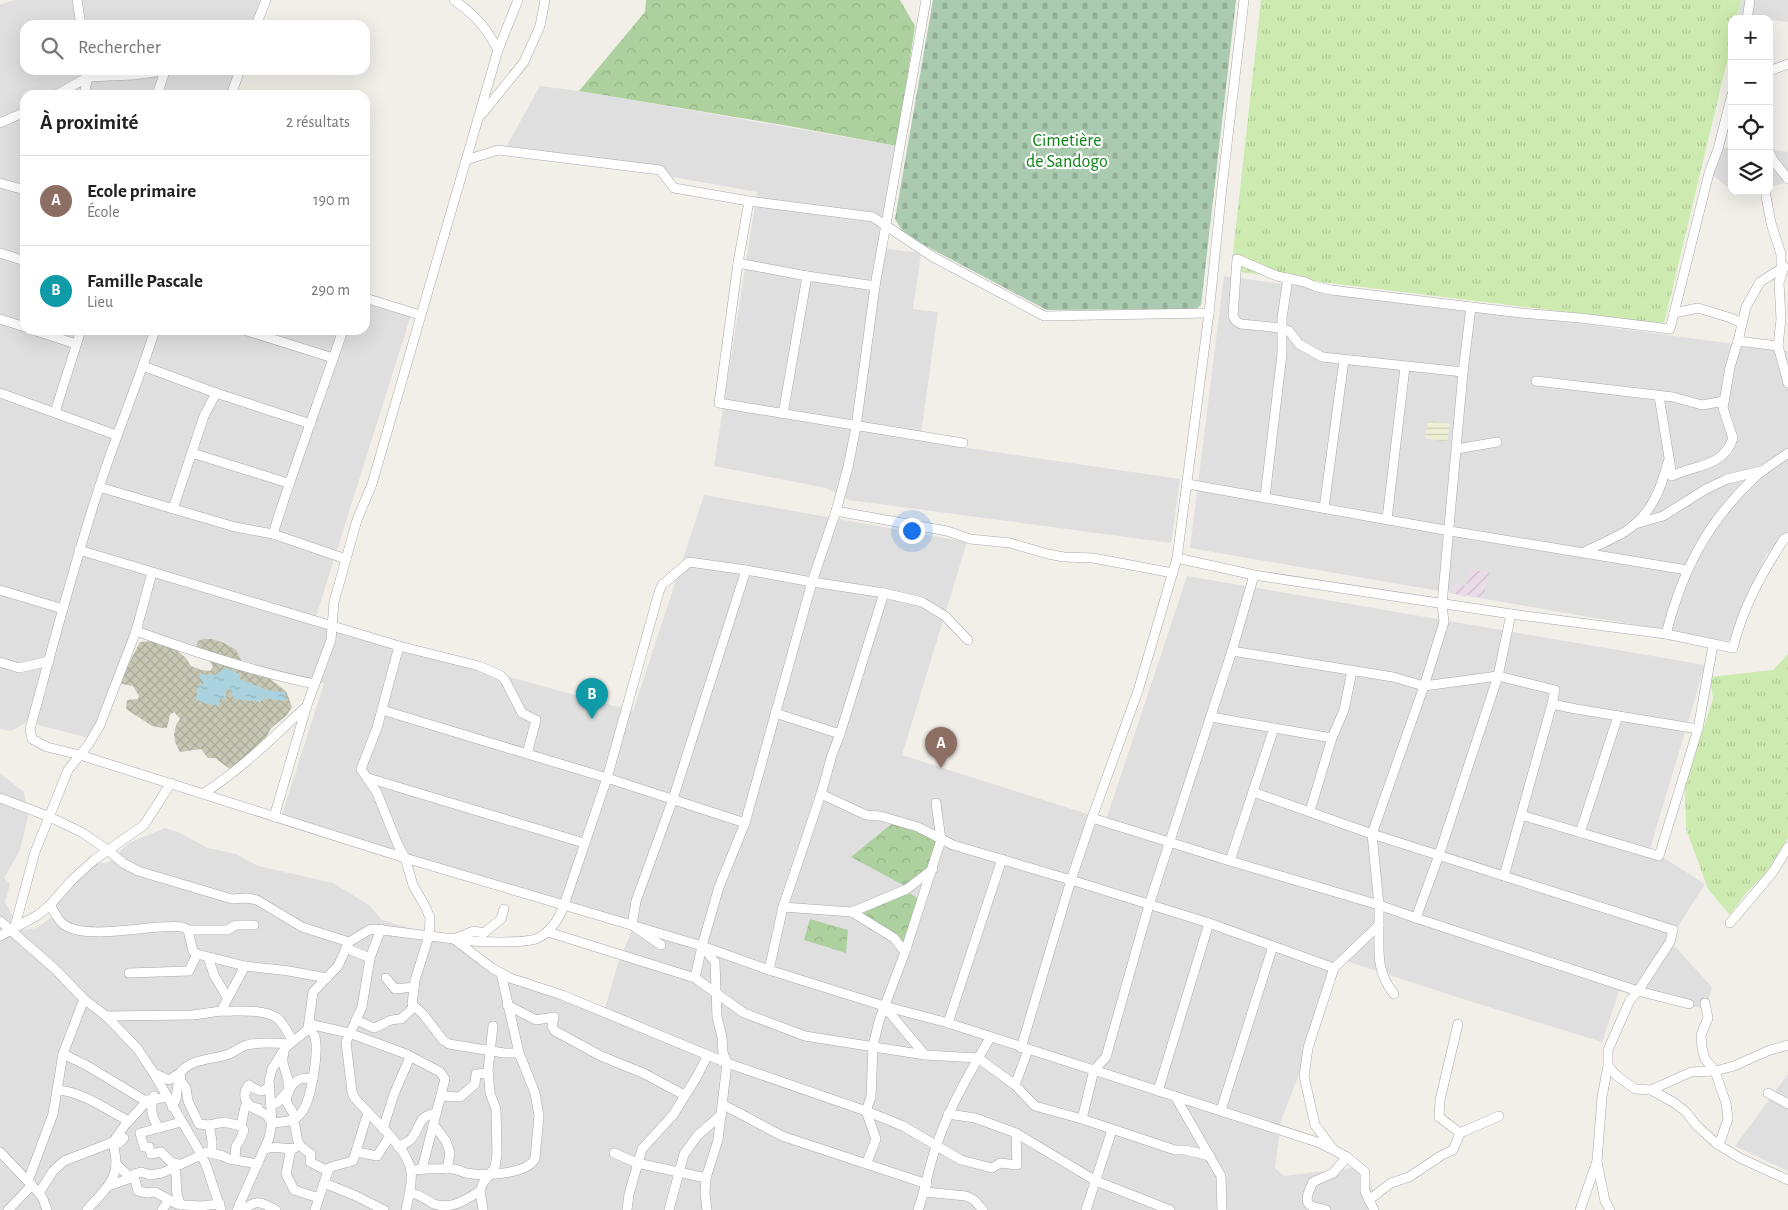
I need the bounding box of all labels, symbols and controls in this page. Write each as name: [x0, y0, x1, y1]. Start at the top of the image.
map controls: [1728, 15, 1773, 195]
button: +: [1728, 15, 1773, 60]
search box: [20, 20, 370, 75]
icon: search: [38, 34, 66, 62]
text: Rechercher: [78, 38, 161, 57]
button: −: [1728, 60, 1773, 105]
button: locate: [1728, 105, 1773, 150]
text: À proximité: [40, 112, 138, 133]
text: 2 résultats: [286, 114, 350, 130]
park label: Cimetière de Sandogo: [1026, 132, 1108, 171]
button: layers: [1728, 150, 1773, 195]
text: Ecole primaire: [87, 182, 196, 201]
text: A: [51, 192, 61, 208]
text: 190 m: [313, 192, 350, 208]
text: École: [87, 204, 120, 220]
text: Famille Pascale: [87, 272, 203, 291]
text: B: [51, 282, 61, 298]
text: 290 m: [311, 282, 350, 298]
text: Lieu: [87, 294, 113, 310]
your location: [899, 518, 925, 544]
pin: B: [576, 678, 608, 719]
pin: A: [925, 727, 957, 768]

